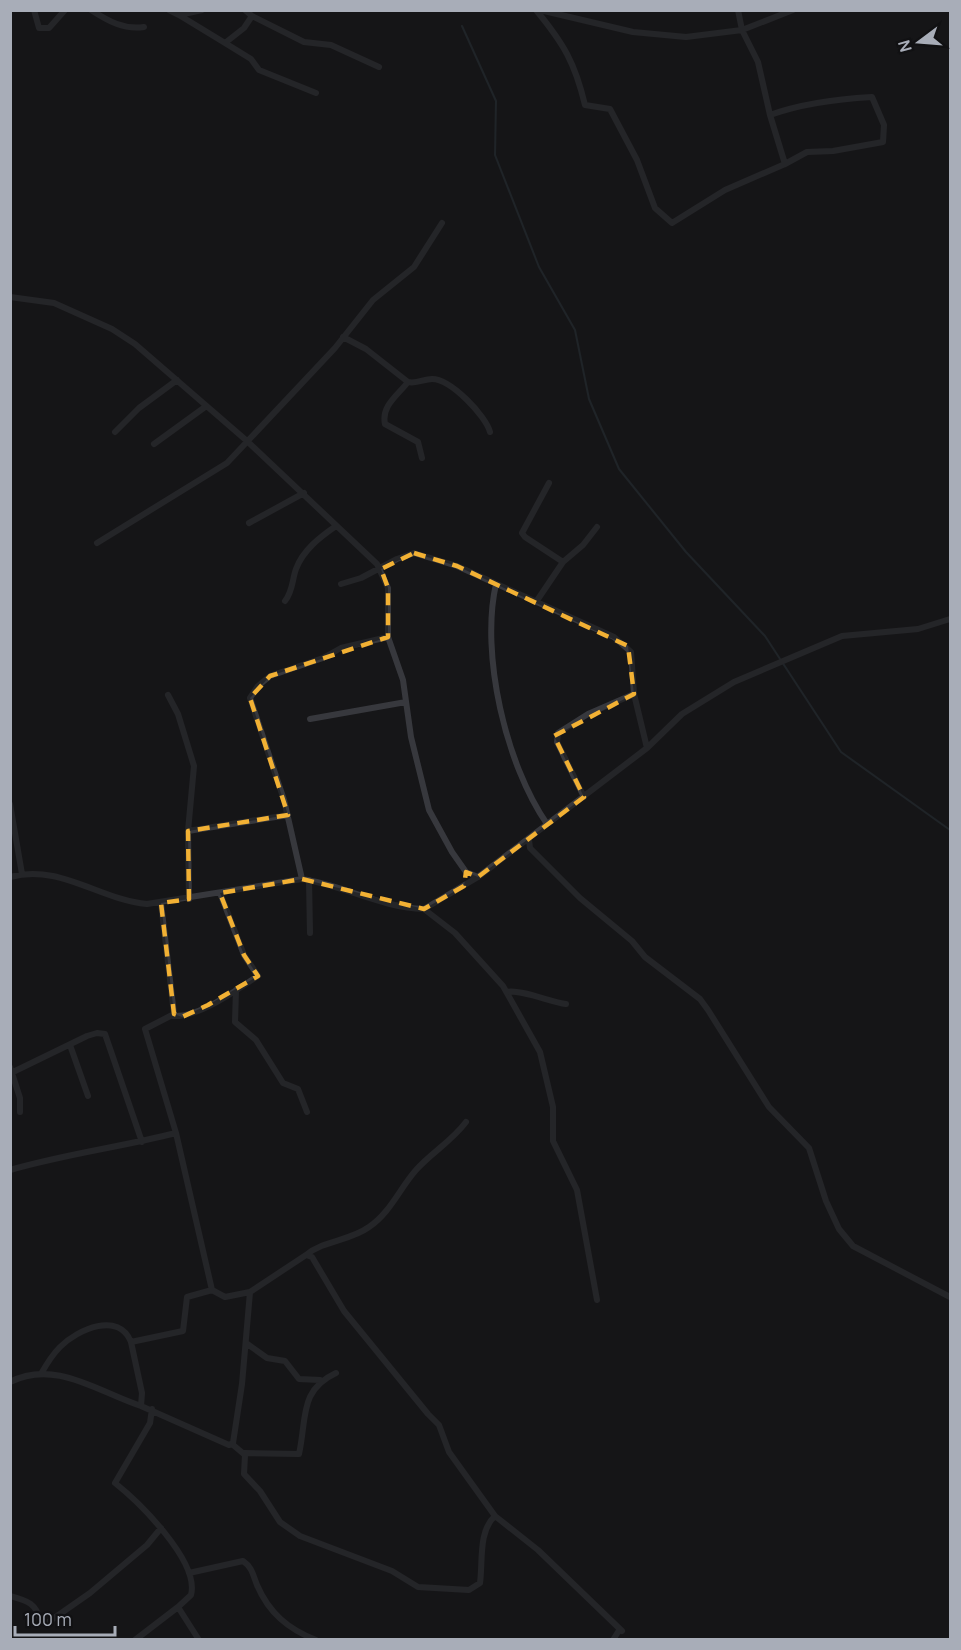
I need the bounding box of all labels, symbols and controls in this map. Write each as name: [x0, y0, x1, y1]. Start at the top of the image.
north arrow: [889, 12, 949, 72]
text: N: [892, 38, 917, 55]
scale bar: [15, 1599, 116, 1637]
text: 100 m: [24, 1607, 72, 1631]

